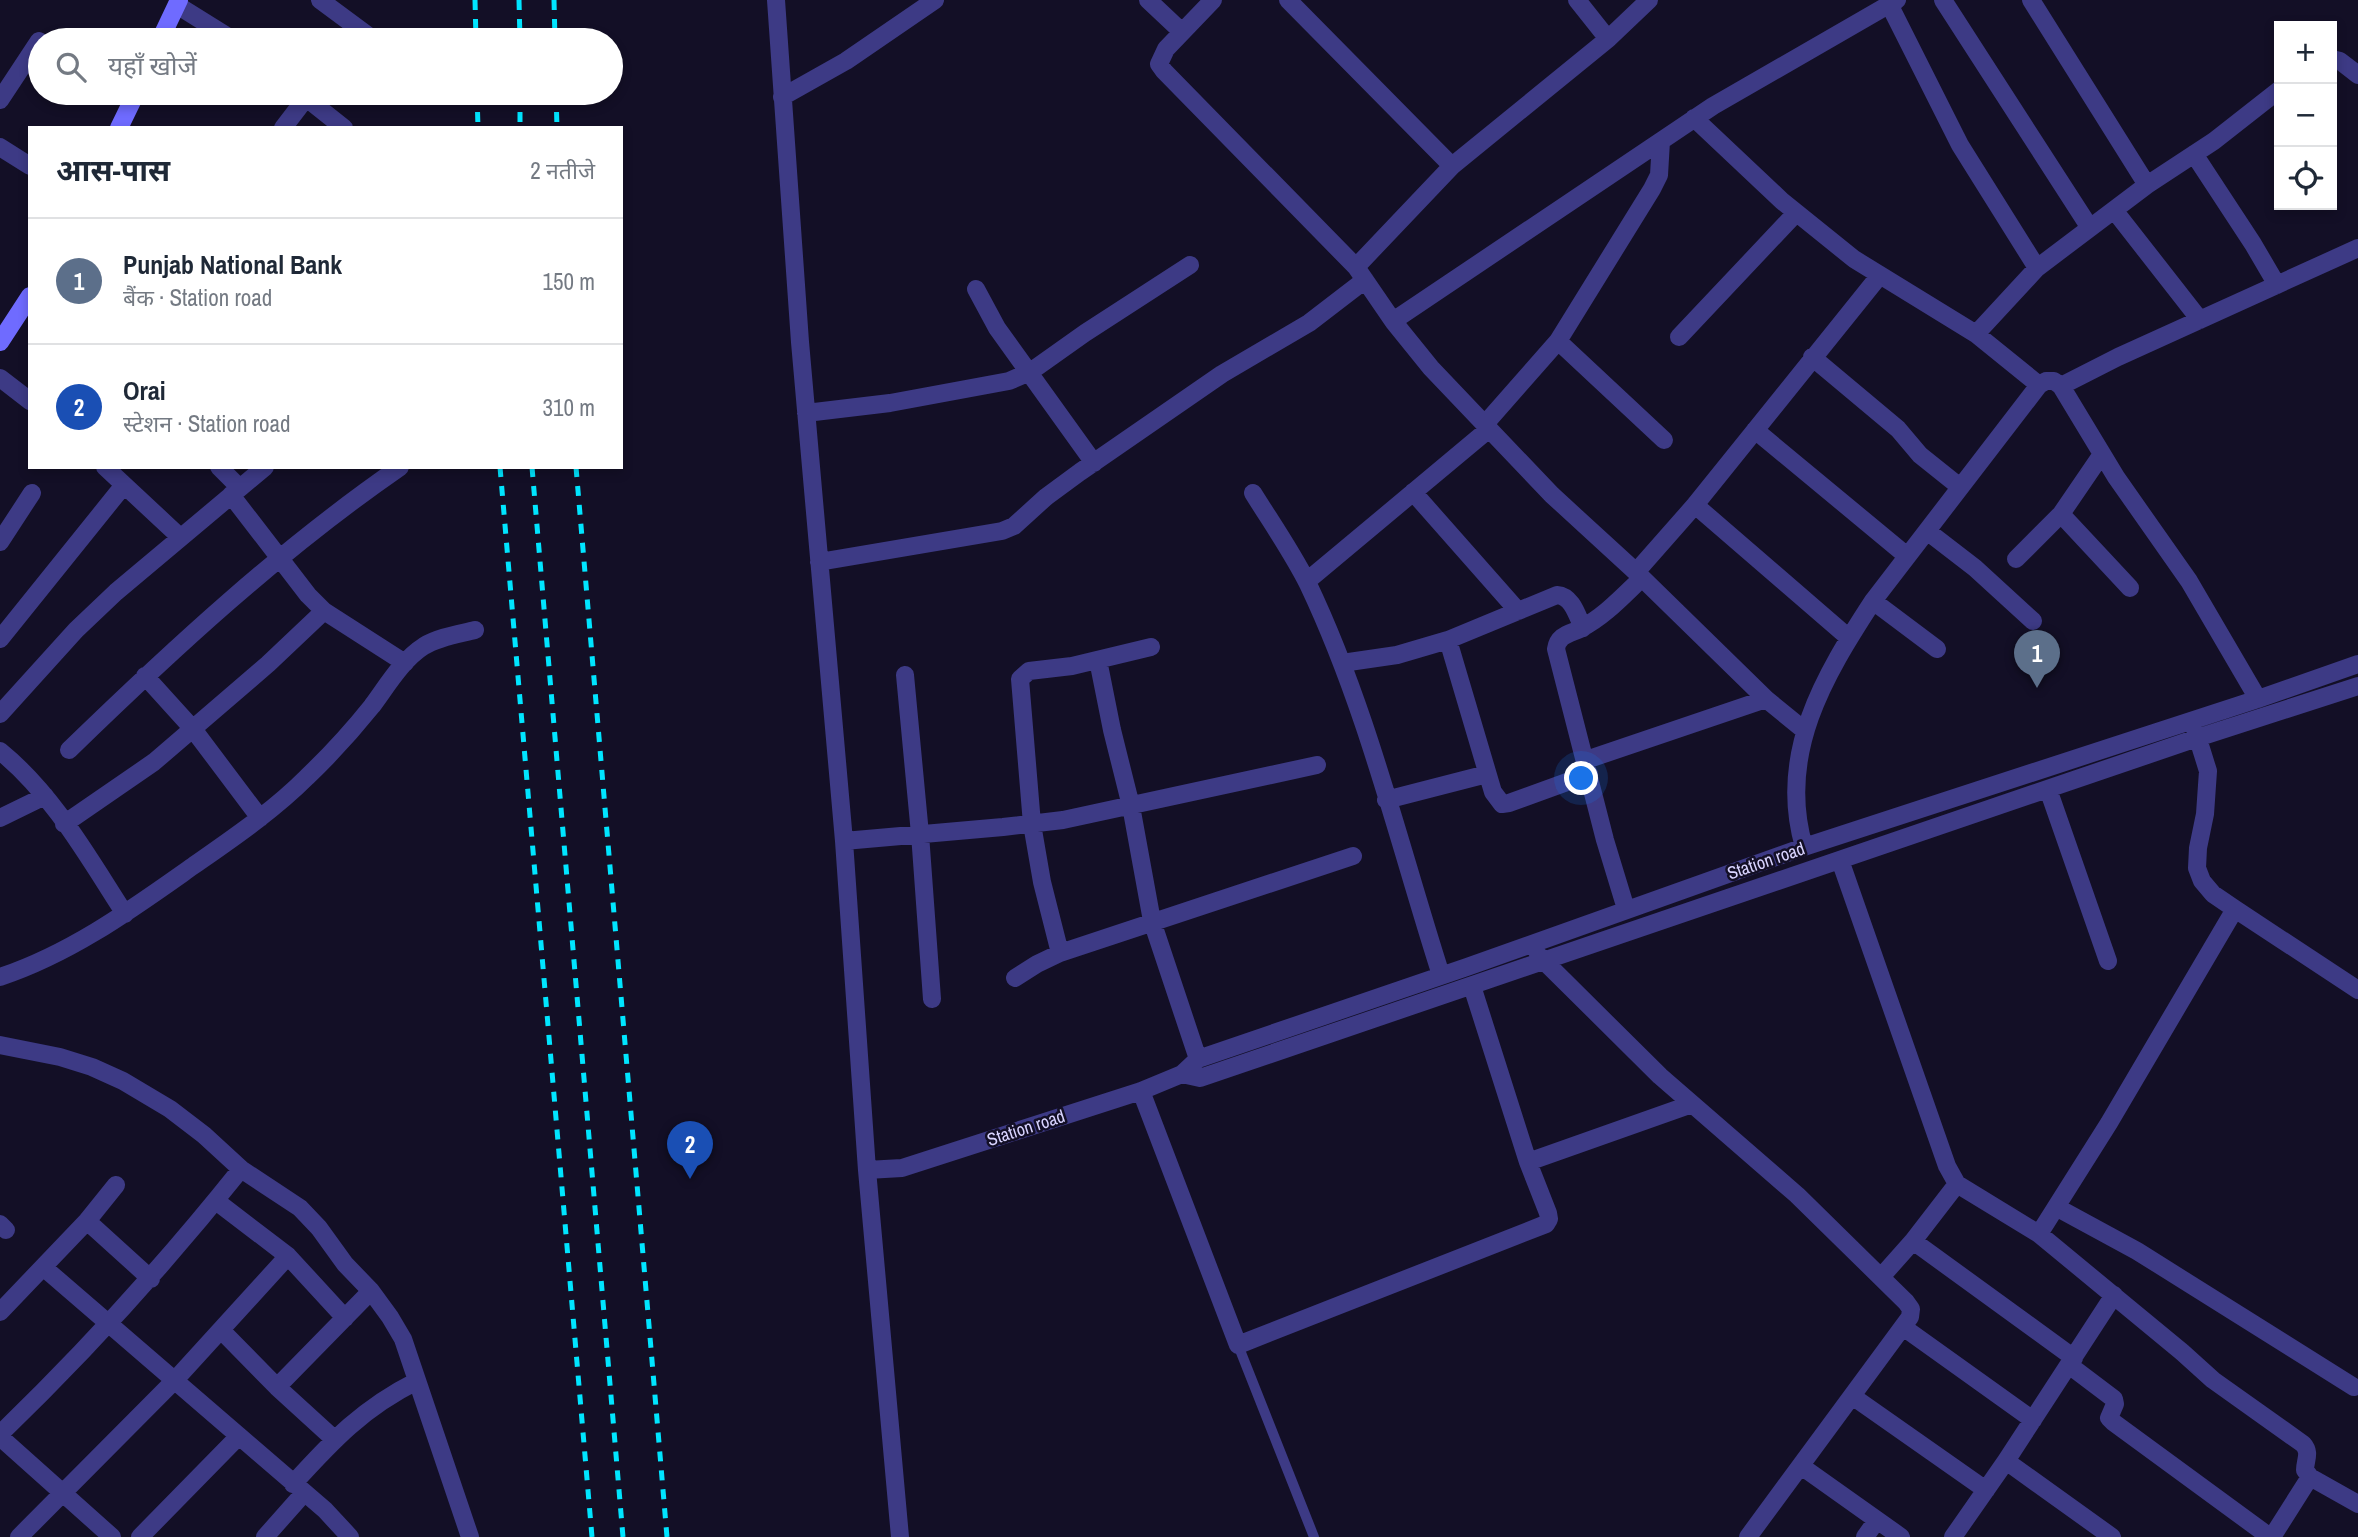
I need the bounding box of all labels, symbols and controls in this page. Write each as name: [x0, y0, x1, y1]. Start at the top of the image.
map controls: [2274, 21, 2337, 210]
button: +: [2274, 21, 2337, 84]
search box: [28, 28, 623, 105]
icon: search: [52, 48, 90, 86]
text: यहाँ खोजें: [108, 48, 197, 83]
button: −: [2274, 84, 2337, 147]
button: locate: [2274, 147, 2337, 210]
text: आस-पास: [56, 150, 170, 190]
text: 2 नतीजे: [530, 155, 595, 186]
text: Punjab National Bank: [123, 247, 342, 282]
text: 1: [74, 266, 84, 297]
text: 150 m: [543, 266, 595, 297]
text: बैंक · Station road: [123, 282, 272, 313]
text: Orai: [123, 373, 166, 408]
text: 2: [74, 392, 84, 423]
text: 310 m: [543, 392, 595, 423]
text: स्टेशन · Station road: [123, 408, 290, 439]
pin: 1: [2014, 630, 2060, 688]
your location: [1564, 761, 1598, 795]
street label: Station road: [1724, 836, 1808, 885]
street label: Station road: [984, 1103, 1068, 1152]
pin: 2: [667, 1121, 713, 1179]

